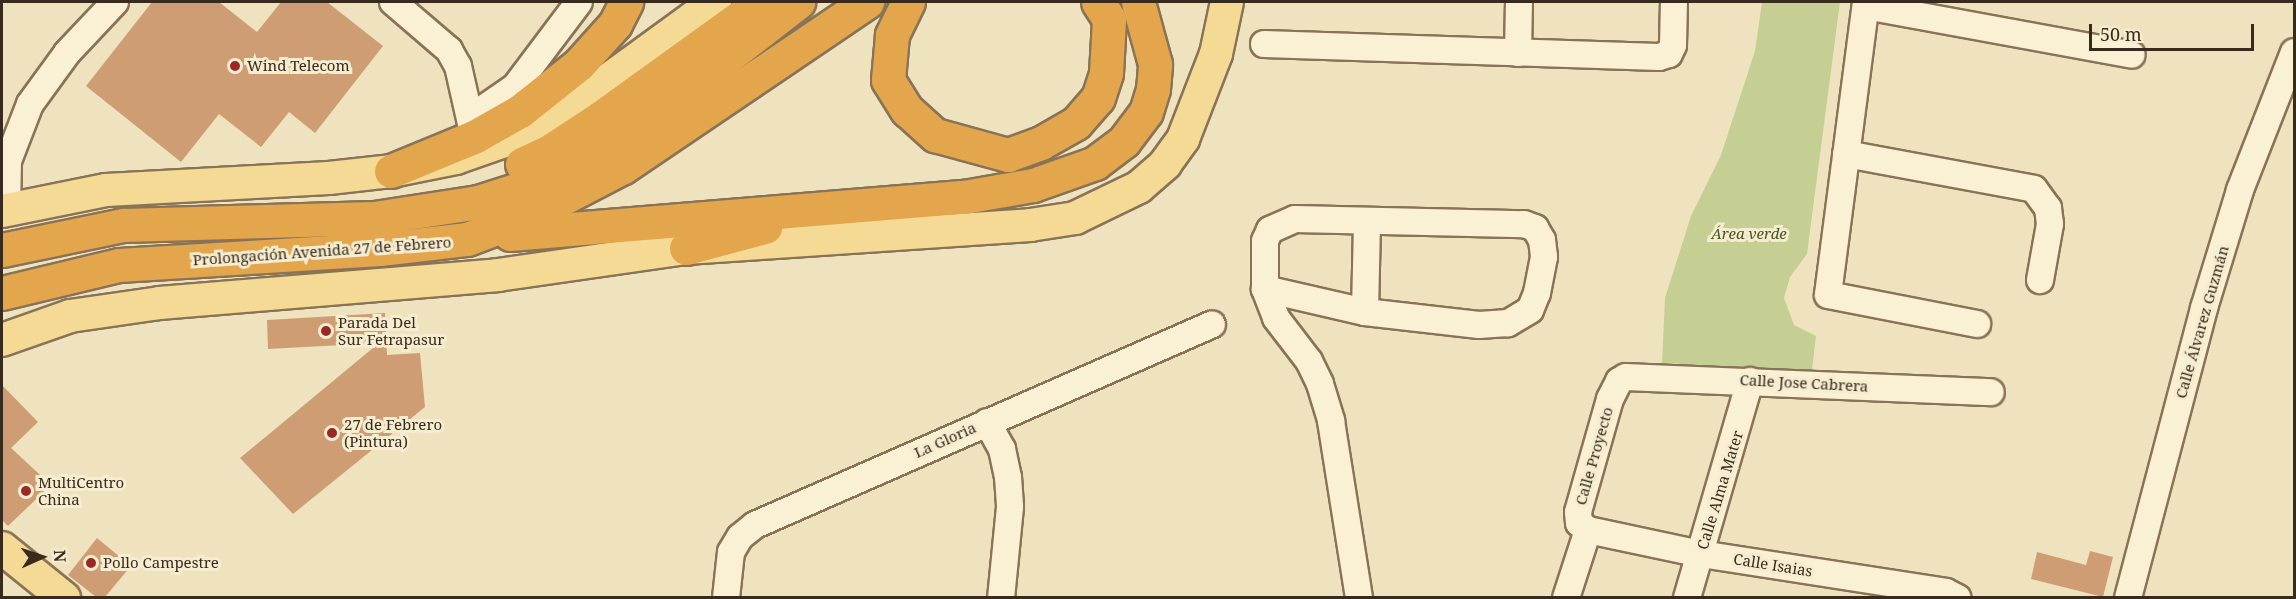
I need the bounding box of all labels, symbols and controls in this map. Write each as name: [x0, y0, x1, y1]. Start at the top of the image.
scale bar: [2092, 12, 2257, 50]
text: 50 m: [2100, 22, 2142, 46]
place label: Wind Telecom: [247, 57, 350, 75]
marker: Wind Telecom: [228, 59, 242, 73]
park label: Área verde: [1711, 225, 1787, 243]
street label: Prolongación Avenida 27 de Febrero: [192, 233, 452, 269]
street label: Calle Álvarez Guzmán: [2172, 244, 2232, 400]
place label: Parada Del Sur Fetrapasur: [338, 313, 444, 348]
marker: Parada Del Sur Fetrapasur: [319, 324, 333, 338]
street label: Calle Jose Cabrera: [1739, 371, 1869, 395]
street label: Calle Proyecto: [1571, 405, 1617, 507]
place label: 27 de Febrero (Pintura): [344, 415, 442, 450]
street label: La Gloria: [911, 418, 979, 462]
marker: 27 de Febrero (Pintura): [325, 426, 339, 440]
street label: Calle Alma Mater: [1693, 428, 1747, 552]
place label: MultiCentro China: [38, 473, 124, 508]
marker: MultiCentro China: [19, 484, 33, 498]
north arrow: [12, 527, 72, 587]
text: N: [49, 549, 71, 563]
street label: Calle Isaias: [1732, 550, 1814, 580]
place label: Pollo Campestre: [103, 554, 219, 572]
marker: Pollo Campestre: [84, 556, 98, 570]

